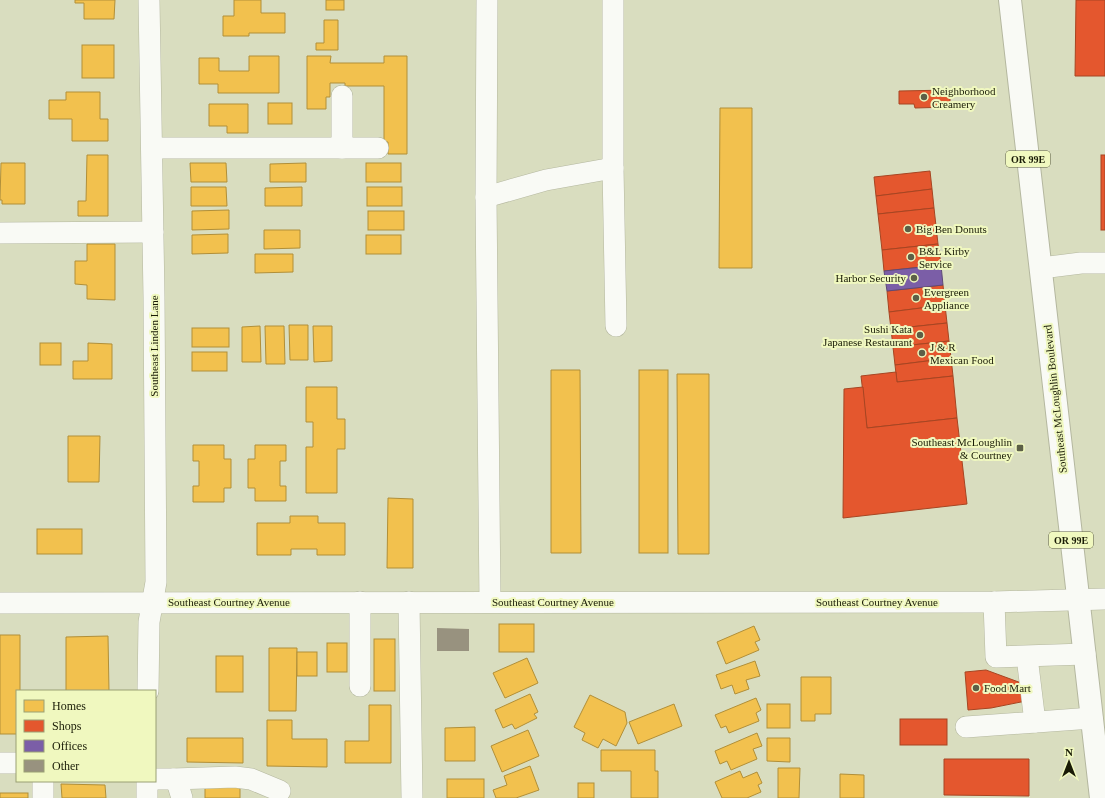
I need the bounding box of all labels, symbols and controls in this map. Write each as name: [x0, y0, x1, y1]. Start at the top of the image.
place label: Neighborhood Creamery: [932, 85, 996, 110]
marker: Neighborhood Creamery: [919, 92, 929, 102]
road number: OR 99E: [1006, 151, 1050, 167]
place label: Big Ben Donuts: [916, 223, 987, 235]
marker: Big Ben Donuts: [903, 224, 913, 234]
place label: B&L Kirby Service: [919, 245, 970, 270]
marker: B&L Kirby Service: [906, 252, 916, 262]
place label: Harbor Security: [835, 272, 906, 284]
marker: Harbor Security: [909, 273, 919, 283]
place label: Evergreen Appliance: [924, 286, 969, 311]
marker: Evergreen Appliance: [911, 293, 921, 303]
street label: Southeast Linden Lane: [148, 295, 160, 397]
place label: Sushi Kata Japanese Restaurant: [823, 323, 912, 348]
street label: Southeast McLoughlin Boulevard: [1041, 324, 1069, 474]
marker: Sushi Kata Japanese Restaurant: [915, 330, 925, 340]
place label: J & R Mexican Food: [930, 341, 994, 366]
marker: J & R Mexican Food: [917, 348, 927, 358]
place label: Southeast McLoughlin & Courtney: [911, 436, 1012, 461]
marker: Southeast McLoughlin & Courtney: [1015, 443, 1025, 453]
road number: OR 99E: [1049, 532, 1093, 548]
street label: Southeast Courtney Avenue: [168, 596, 290, 608]
street label: Southeast Courtney Avenue: [492, 596, 614, 608]
street label: Southeast Courtney Avenue: [816, 596, 938, 608]
place label: Food Mart: [984, 682, 1031, 694]
marker: Food Mart: [971, 683, 981, 693]
legend: [16, 690, 156, 782]
text: Homes: [52, 699, 86, 713]
text: Shops: [52, 719, 82, 733]
text: Offices: [52, 739, 87, 753]
north arrow: [1049, 742, 1089, 782]
text: N: [1065, 746, 1073, 758]
text: Other: [52, 759, 79, 773]

